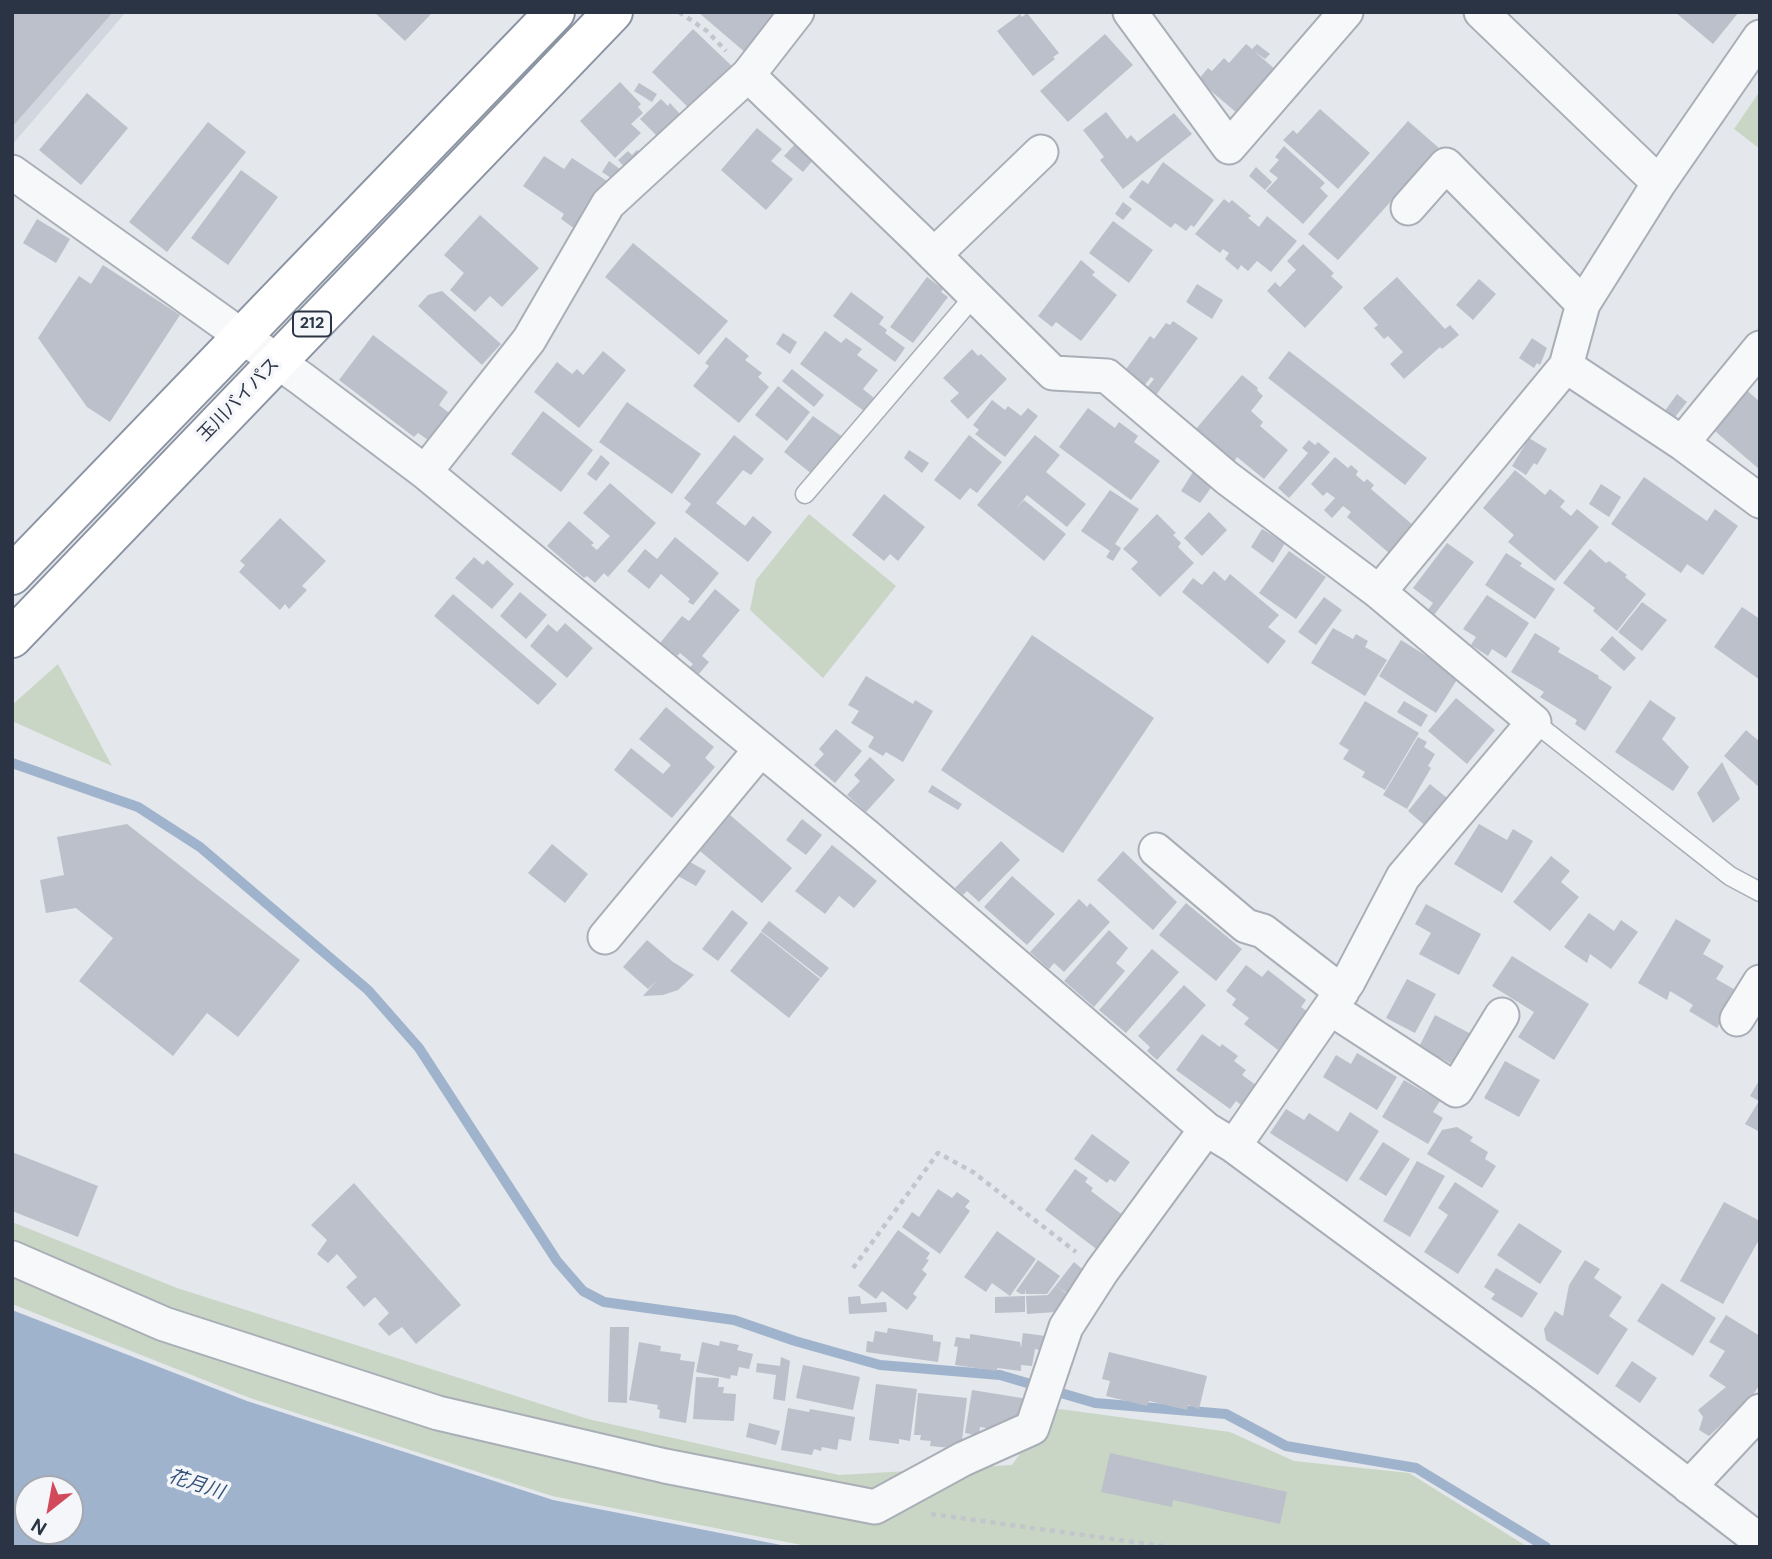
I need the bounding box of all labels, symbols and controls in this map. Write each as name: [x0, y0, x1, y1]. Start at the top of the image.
road number: 212: [293, 312, 331, 336]
street label: 玉川バイパス: [194, 354, 284, 446]
water label: 花月川: [165, 1465, 227, 1505]
north arrow: [14, 1475, 84, 1545]
text: N: [27, 1512, 51, 1541]

